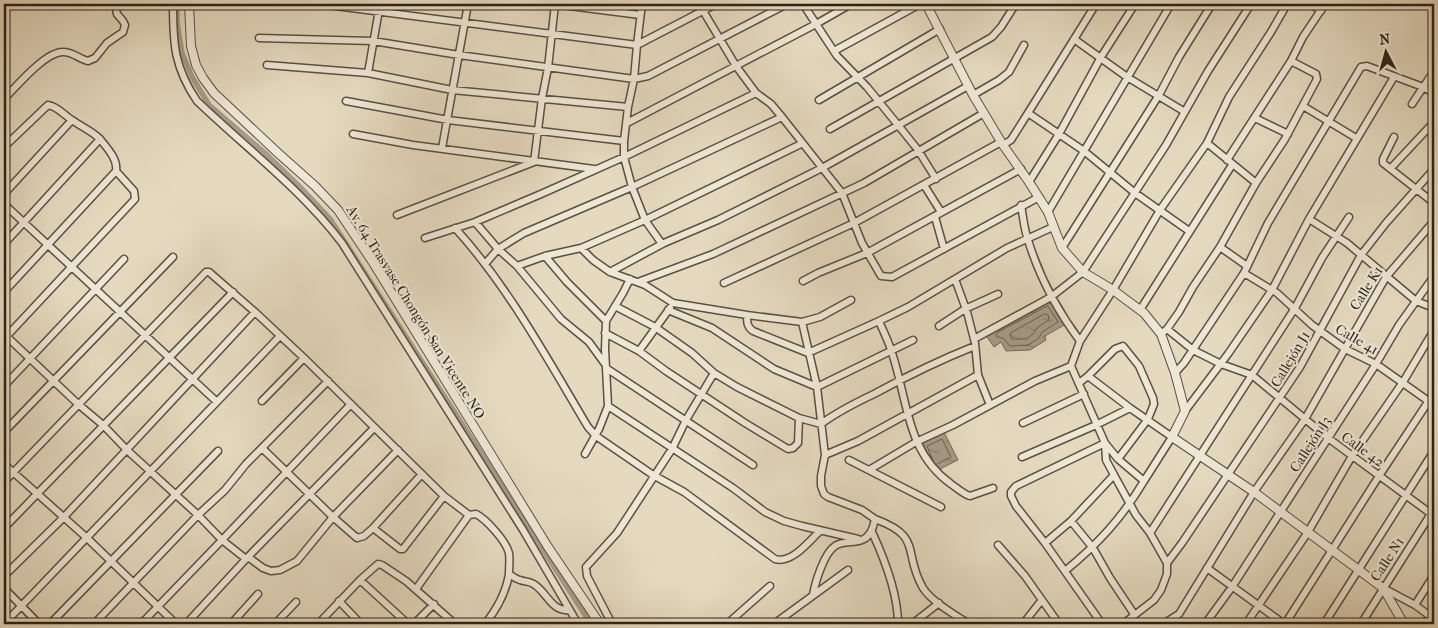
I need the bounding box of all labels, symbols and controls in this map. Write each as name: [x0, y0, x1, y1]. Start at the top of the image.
north arrow: [1360, 28, 1410, 78]
text: N: [1379, 31, 1391, 49]
street label: Av. 64 Trasvase Chongón-San Vicente NO: [342, 202, 489, 422]
street label: Calle K1: [1346, 263, 1387, 313]
street label: Calle 41: [1332, 320, 1381, 358]
street label: Callejón J1: [1267, 328, 1314, 390]
street label: Callejón J3: [1286, 413, 1335, 475]
street label: Calle 42: [1338, 428, 1387, 471]
street label: Calle N1: [1367, 534, 1408, 584]

